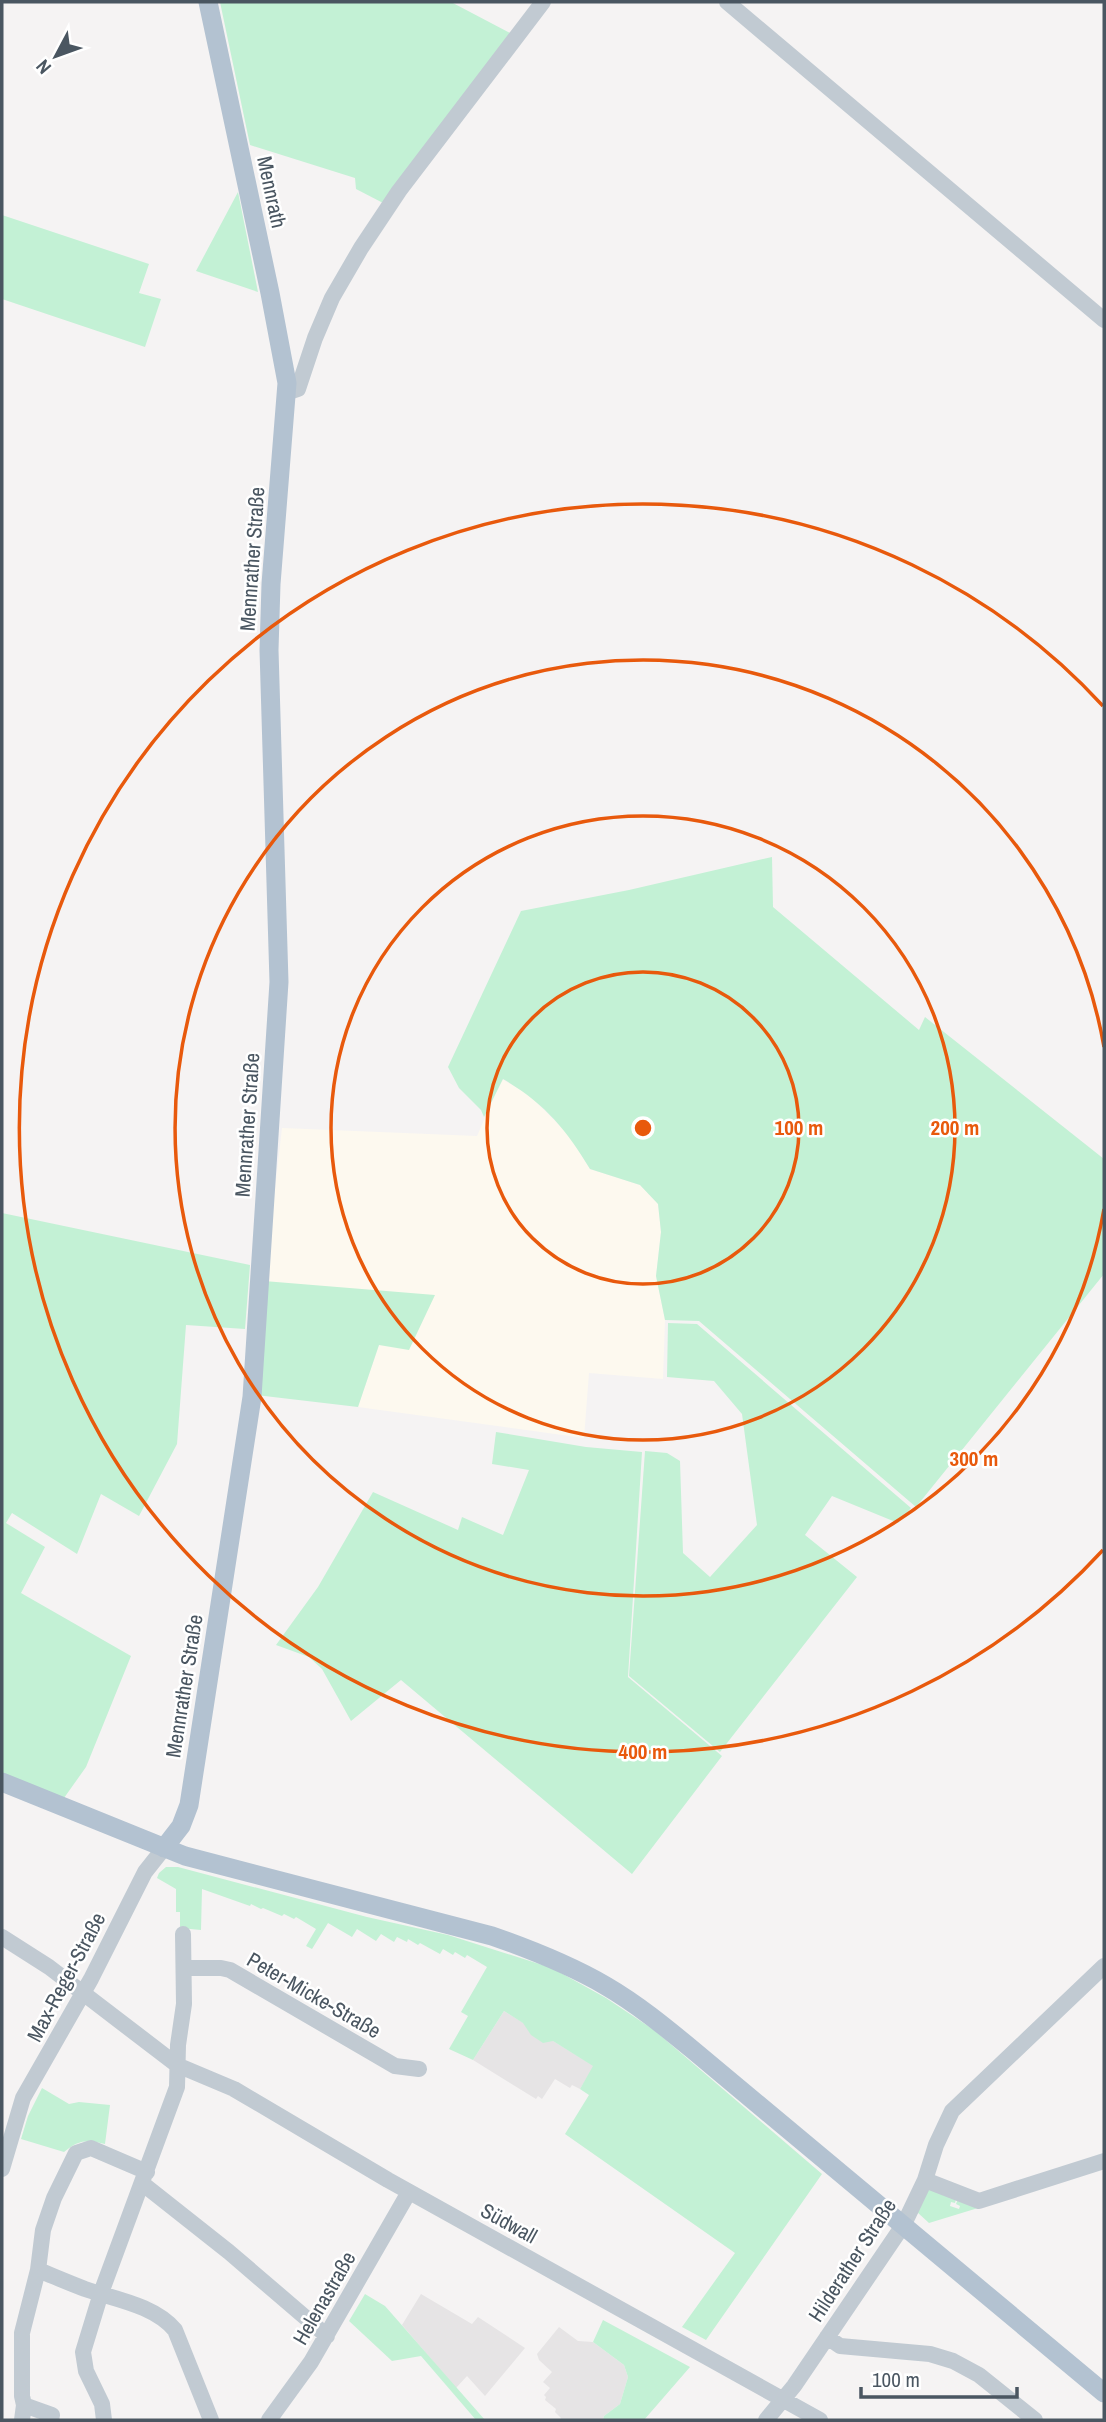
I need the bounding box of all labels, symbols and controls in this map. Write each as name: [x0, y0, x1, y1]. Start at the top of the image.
north arrow: [21, 21, 91, 91]
text: N: [30, 54, 57, 80]
street label: Mennrath: [250, 153, 294, 231]
street label: Mennrather Straße: [232, 486, 272, 632]
street label: Mennrather Straße: [227, 1052, 267, 1198]
text: 100 m: [775, 1113, 823, 1142]
text: 200 m: [931, 1113, 979, 1142]
centre of rings: [631, 1116, 655, 1140]
text: 300 m: [950, 1444, 998, 1473]
street label: Mennrather Straße: [158, 1612, 210, 1760]
text: 400 m: [619, 1737, 667, 1766]
street label: Max-Reger-Straße: [20, 1907, 112, 2047]
street label: Peter-Micke-Straße: [242, 1945, 386, 2045]
street label: Hilderather Straße: [801, 2193, 903, 2327]
street label: Südwall: [476, 2196, 542, 2250]
street label: Helenastraße: [286, 2246, 362, 2350]
scale bar: [861, 2356, 1017, 2400]
text: 100 m: [872, 2365, 920, 2394]

